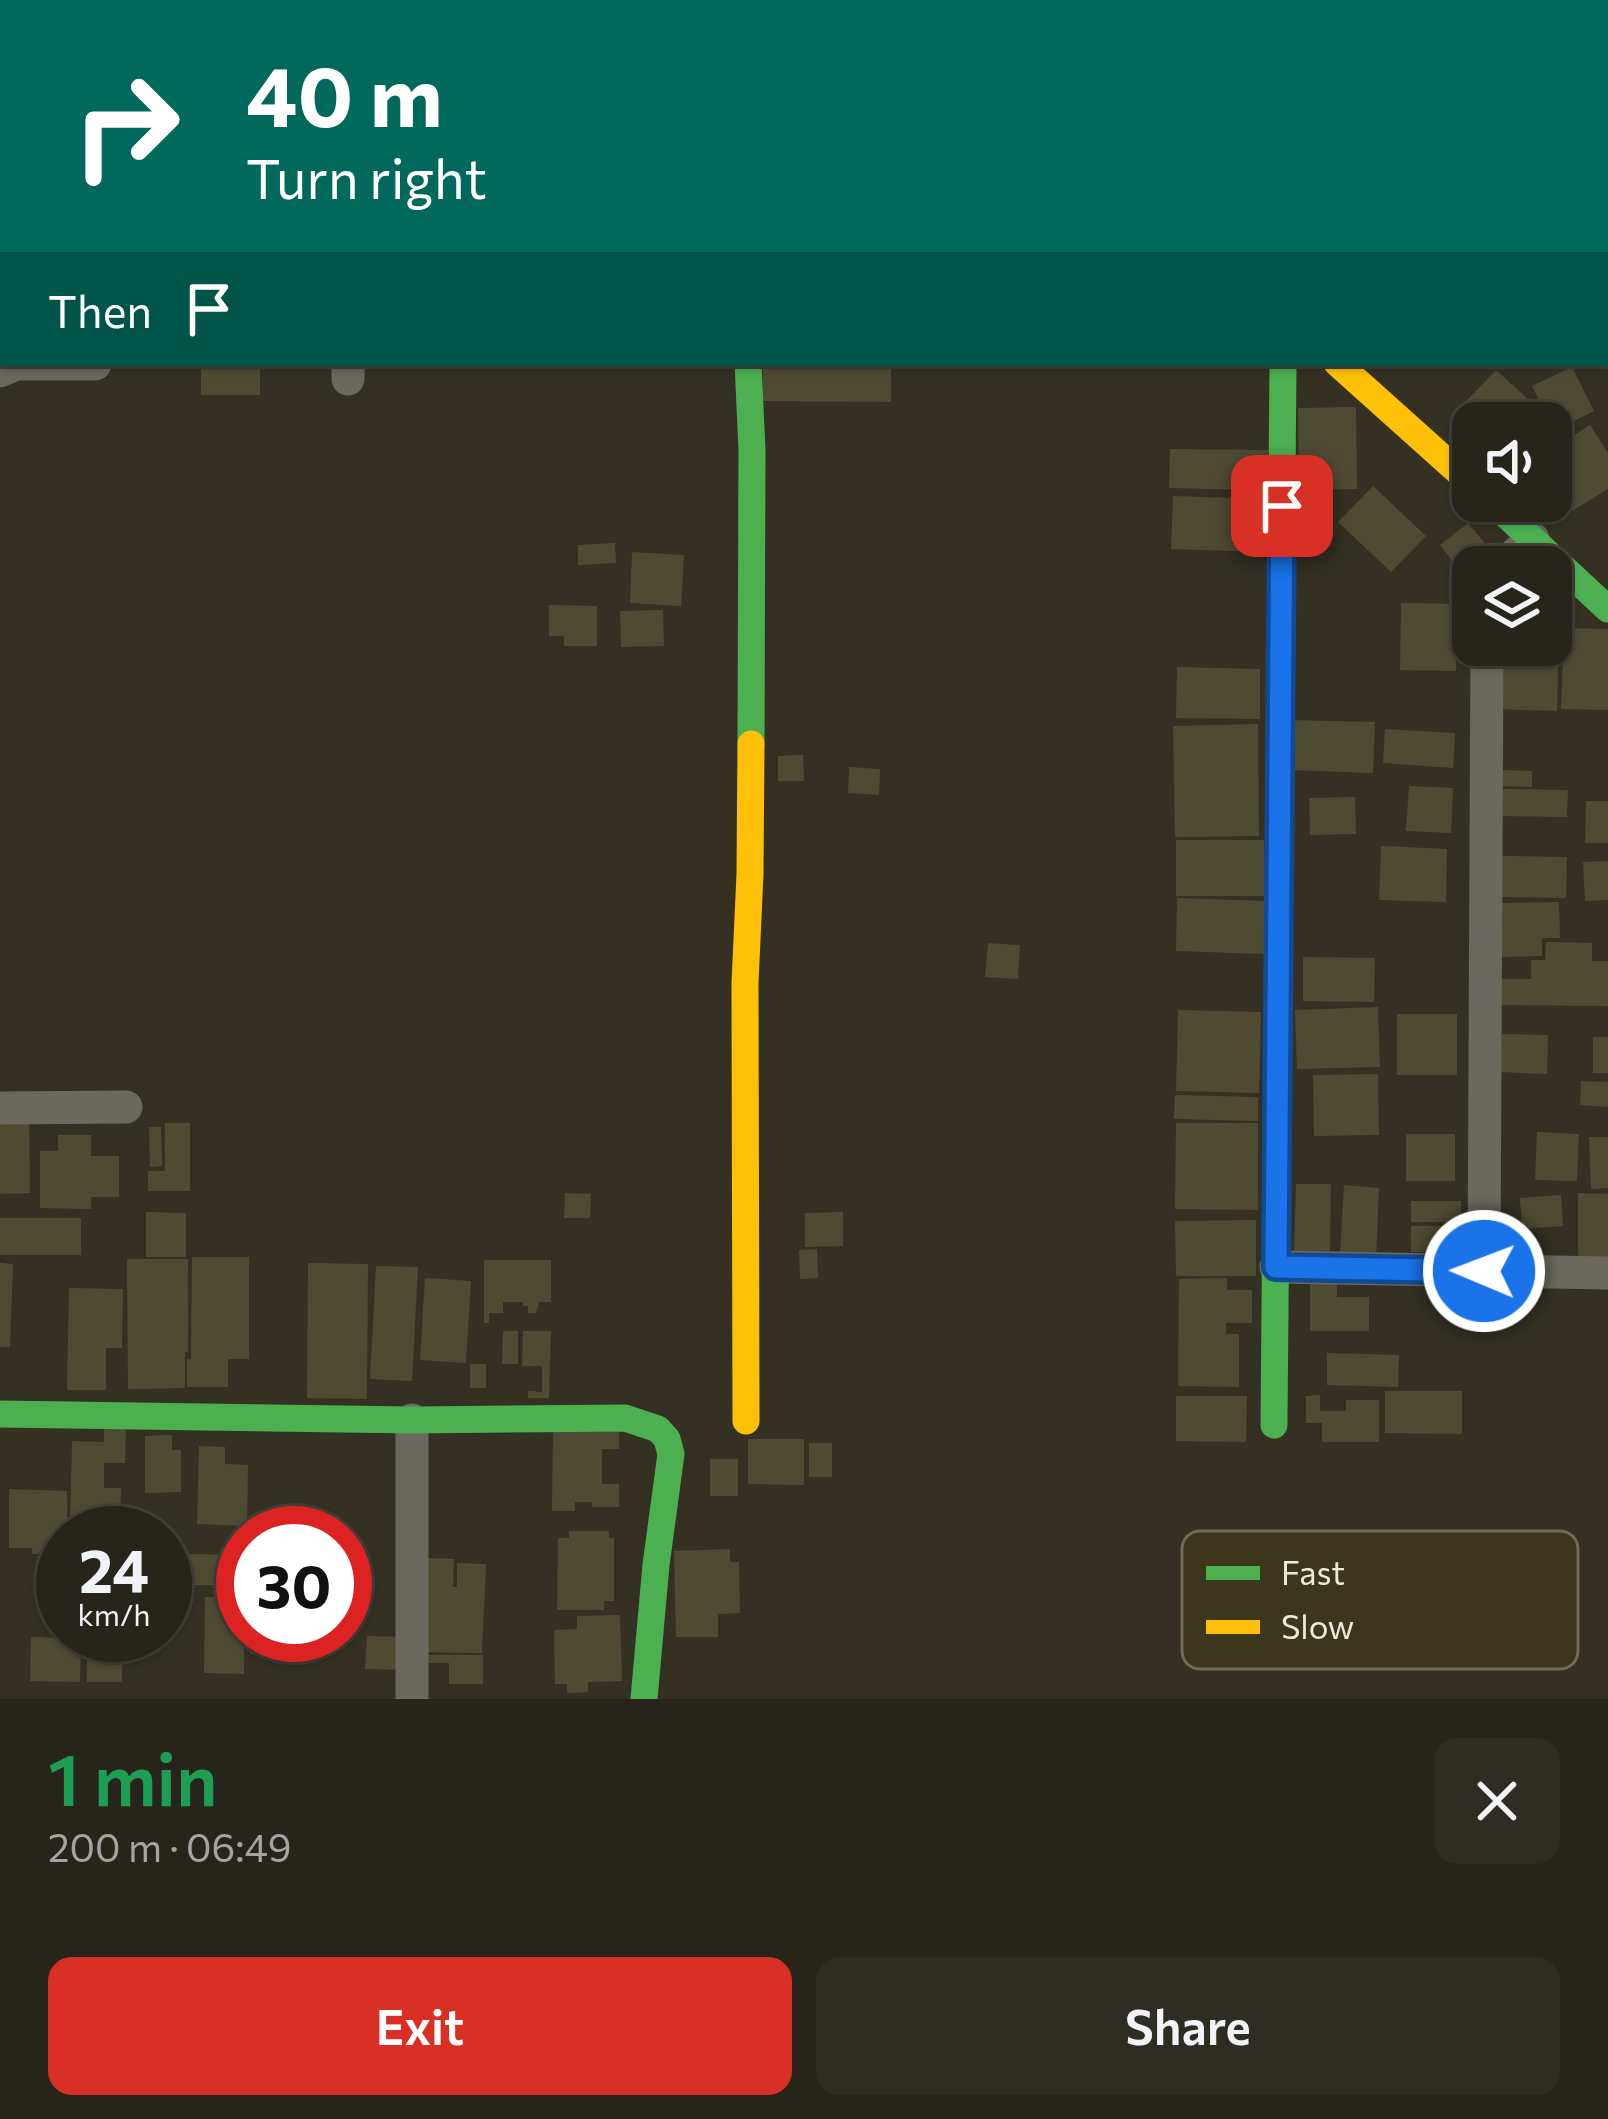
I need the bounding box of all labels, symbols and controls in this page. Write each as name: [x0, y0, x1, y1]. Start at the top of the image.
text: 40 m: [246, 42, 443, 144]
icon: right: [48, 48, 204, 204]
text: Turn right: [246, 144, 487, 210]
icon: arrive: [176, 276, 242, 342]
text: Then: [48, 282, 152, 337]
map controls: [1452, 402, 1572, 666]
button: sound: [1452, 402, 1572, 522]
pin: [1231, 455, 1333, 557]
icon: arrive: [1249, 473, 1315, 539]
button: layers: [1452, 546, 1572, 666]
position arrow: [1421, 1208, 1547, 1334]
speed limit sign: 30: [216, 1506, 372, 1662]
legend: [1182, 1531, 1578, 1669]
text: 24: [79, 1532, 149, 1605]
text: Fast: [1281, 1551, 1345, 1592]
text: km/h: [78, 1595, 150, 1632]
text: Slow: [1281, 1605, 1354, 1646]
text: 1 min: [48, 1733, 218, 1821]
button: close: [1434, 1738, 1560, 1864]
text: 200 m · 06:49: [48, 1822, 291, 1870]
button: Exit: [48, 1957, 792, 2095]
button: Share: [816, 1957, 1560, 2095]

